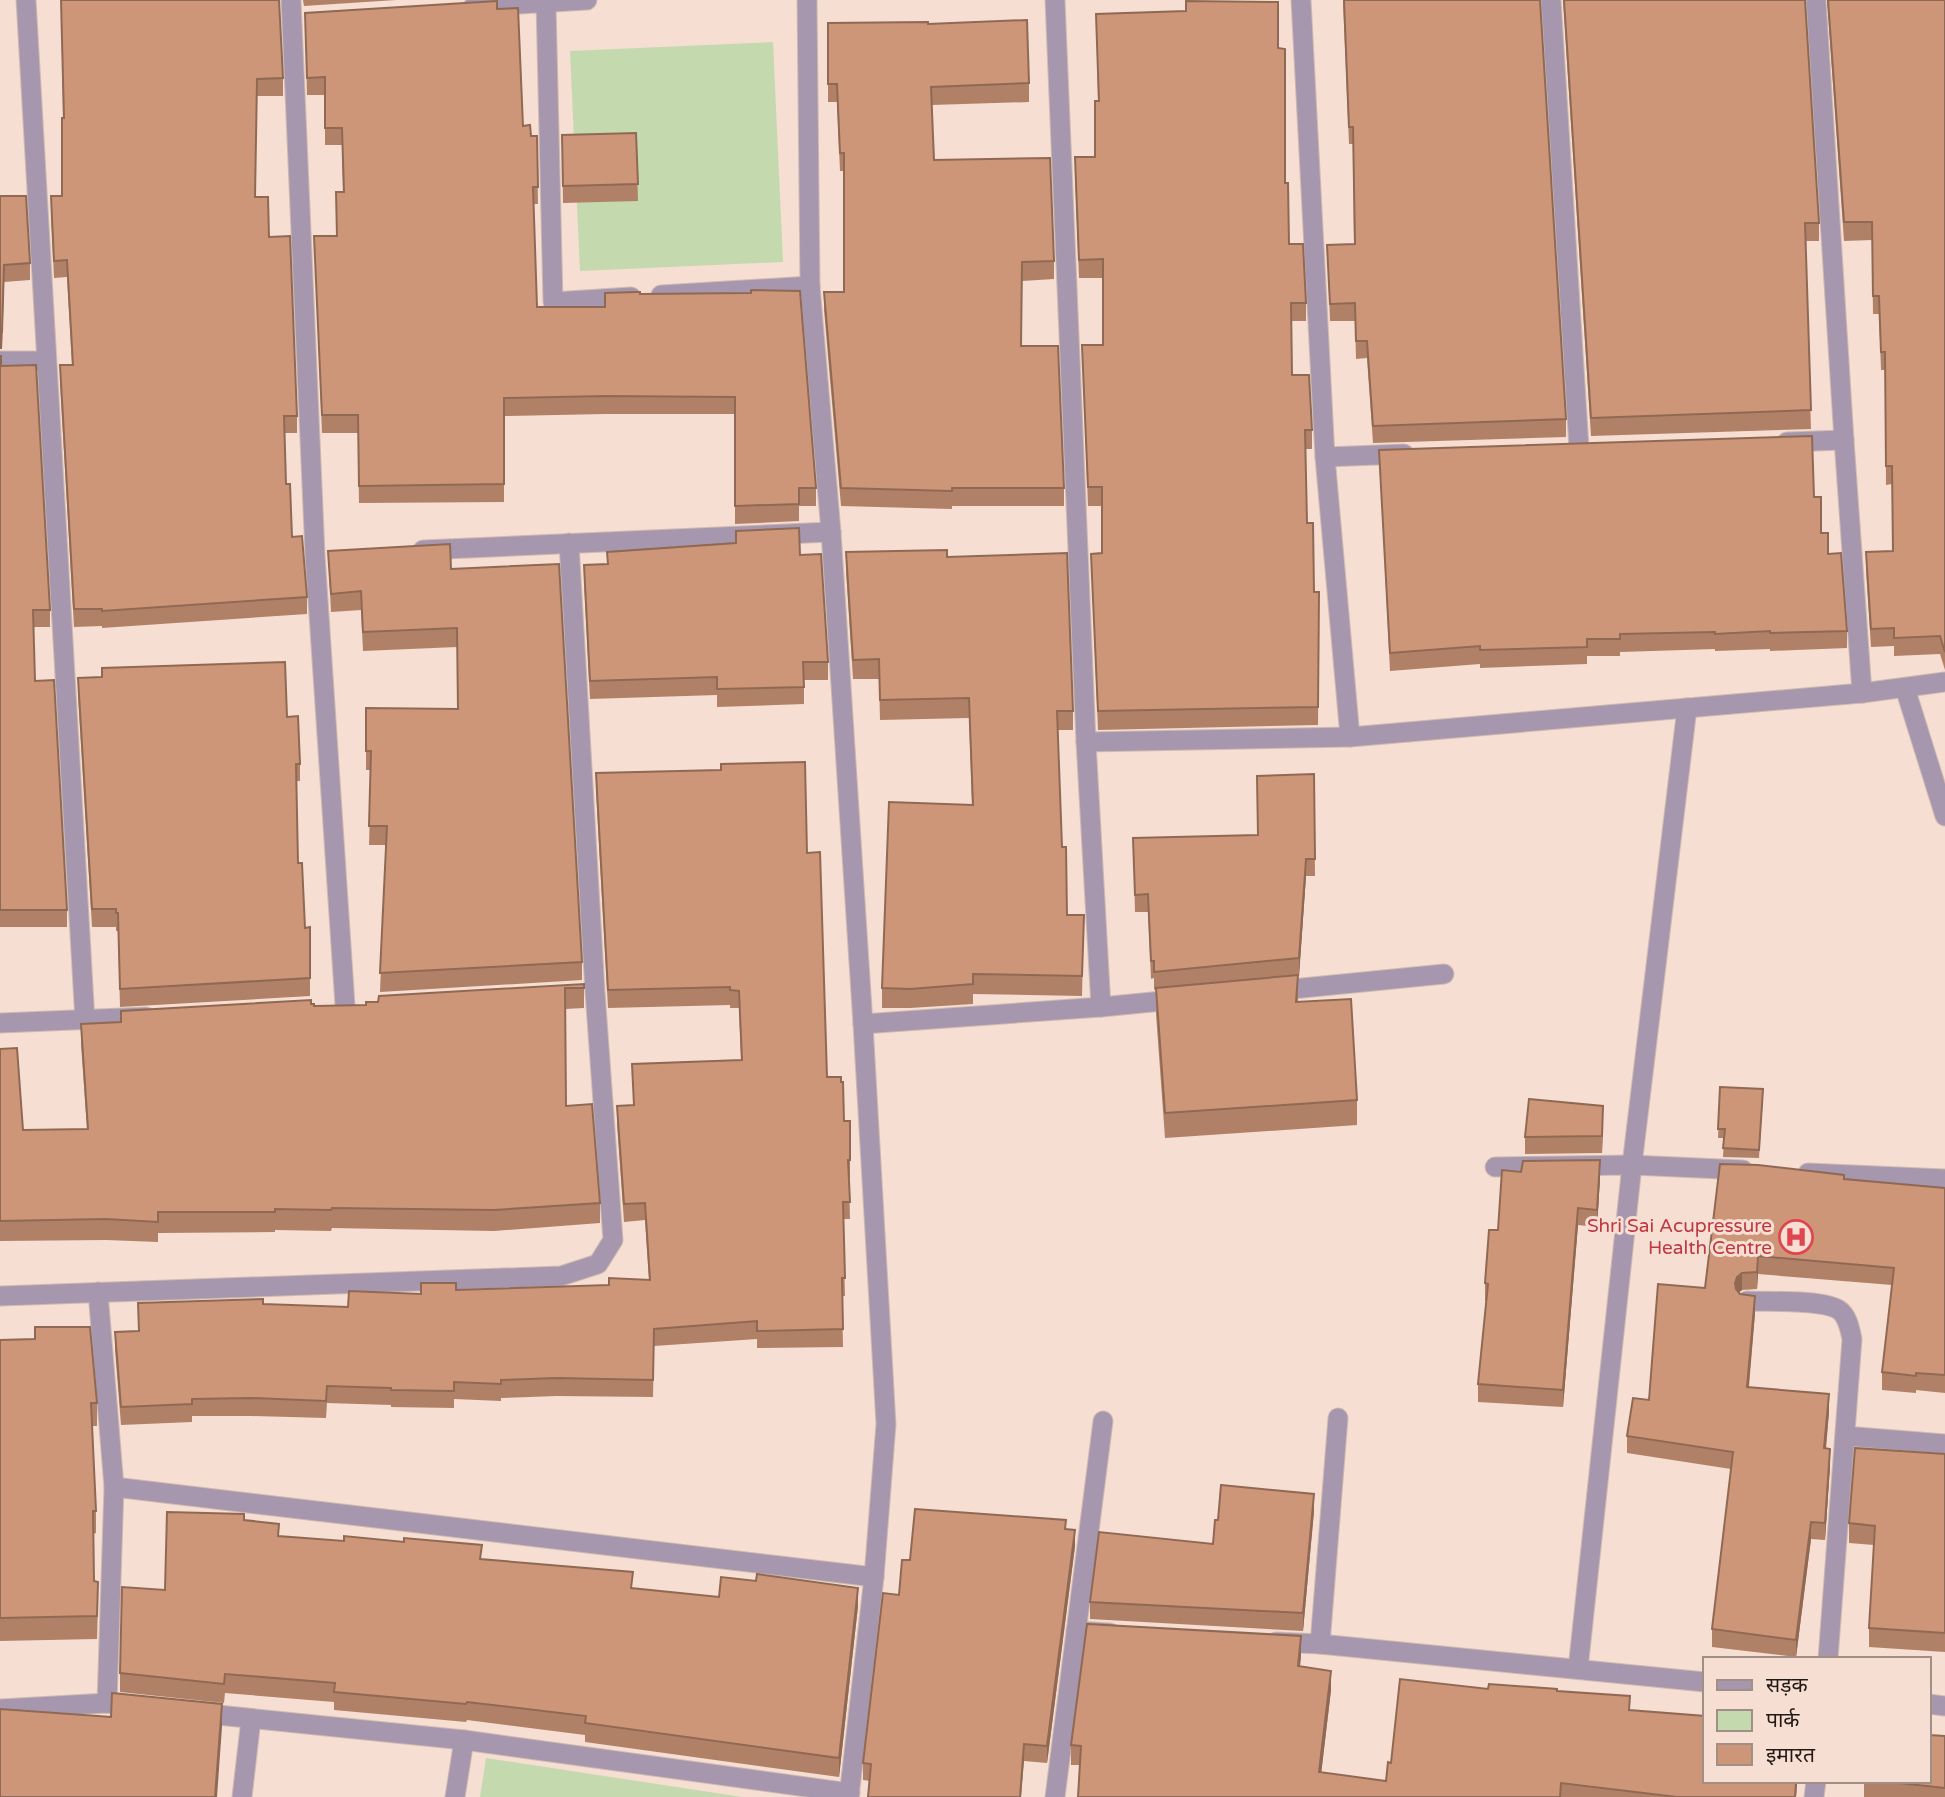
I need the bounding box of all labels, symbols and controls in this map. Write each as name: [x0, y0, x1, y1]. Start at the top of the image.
place label: Shri Sai Acupressure Health Centre: [1587, 1215, 1772, 1259]
hospital icon: Shri Sai Acupressure Health Centre: [1777, 1218, 1815, 1256]
legend: [1703, 1657, 1931, 1783]
text: सड़क: [1766, 1673, 1808, 1698]
text: पार्क: [1766, 1708, 1800, 1733]
text: इमारत: [1766, 1743, 1816, 1768]

